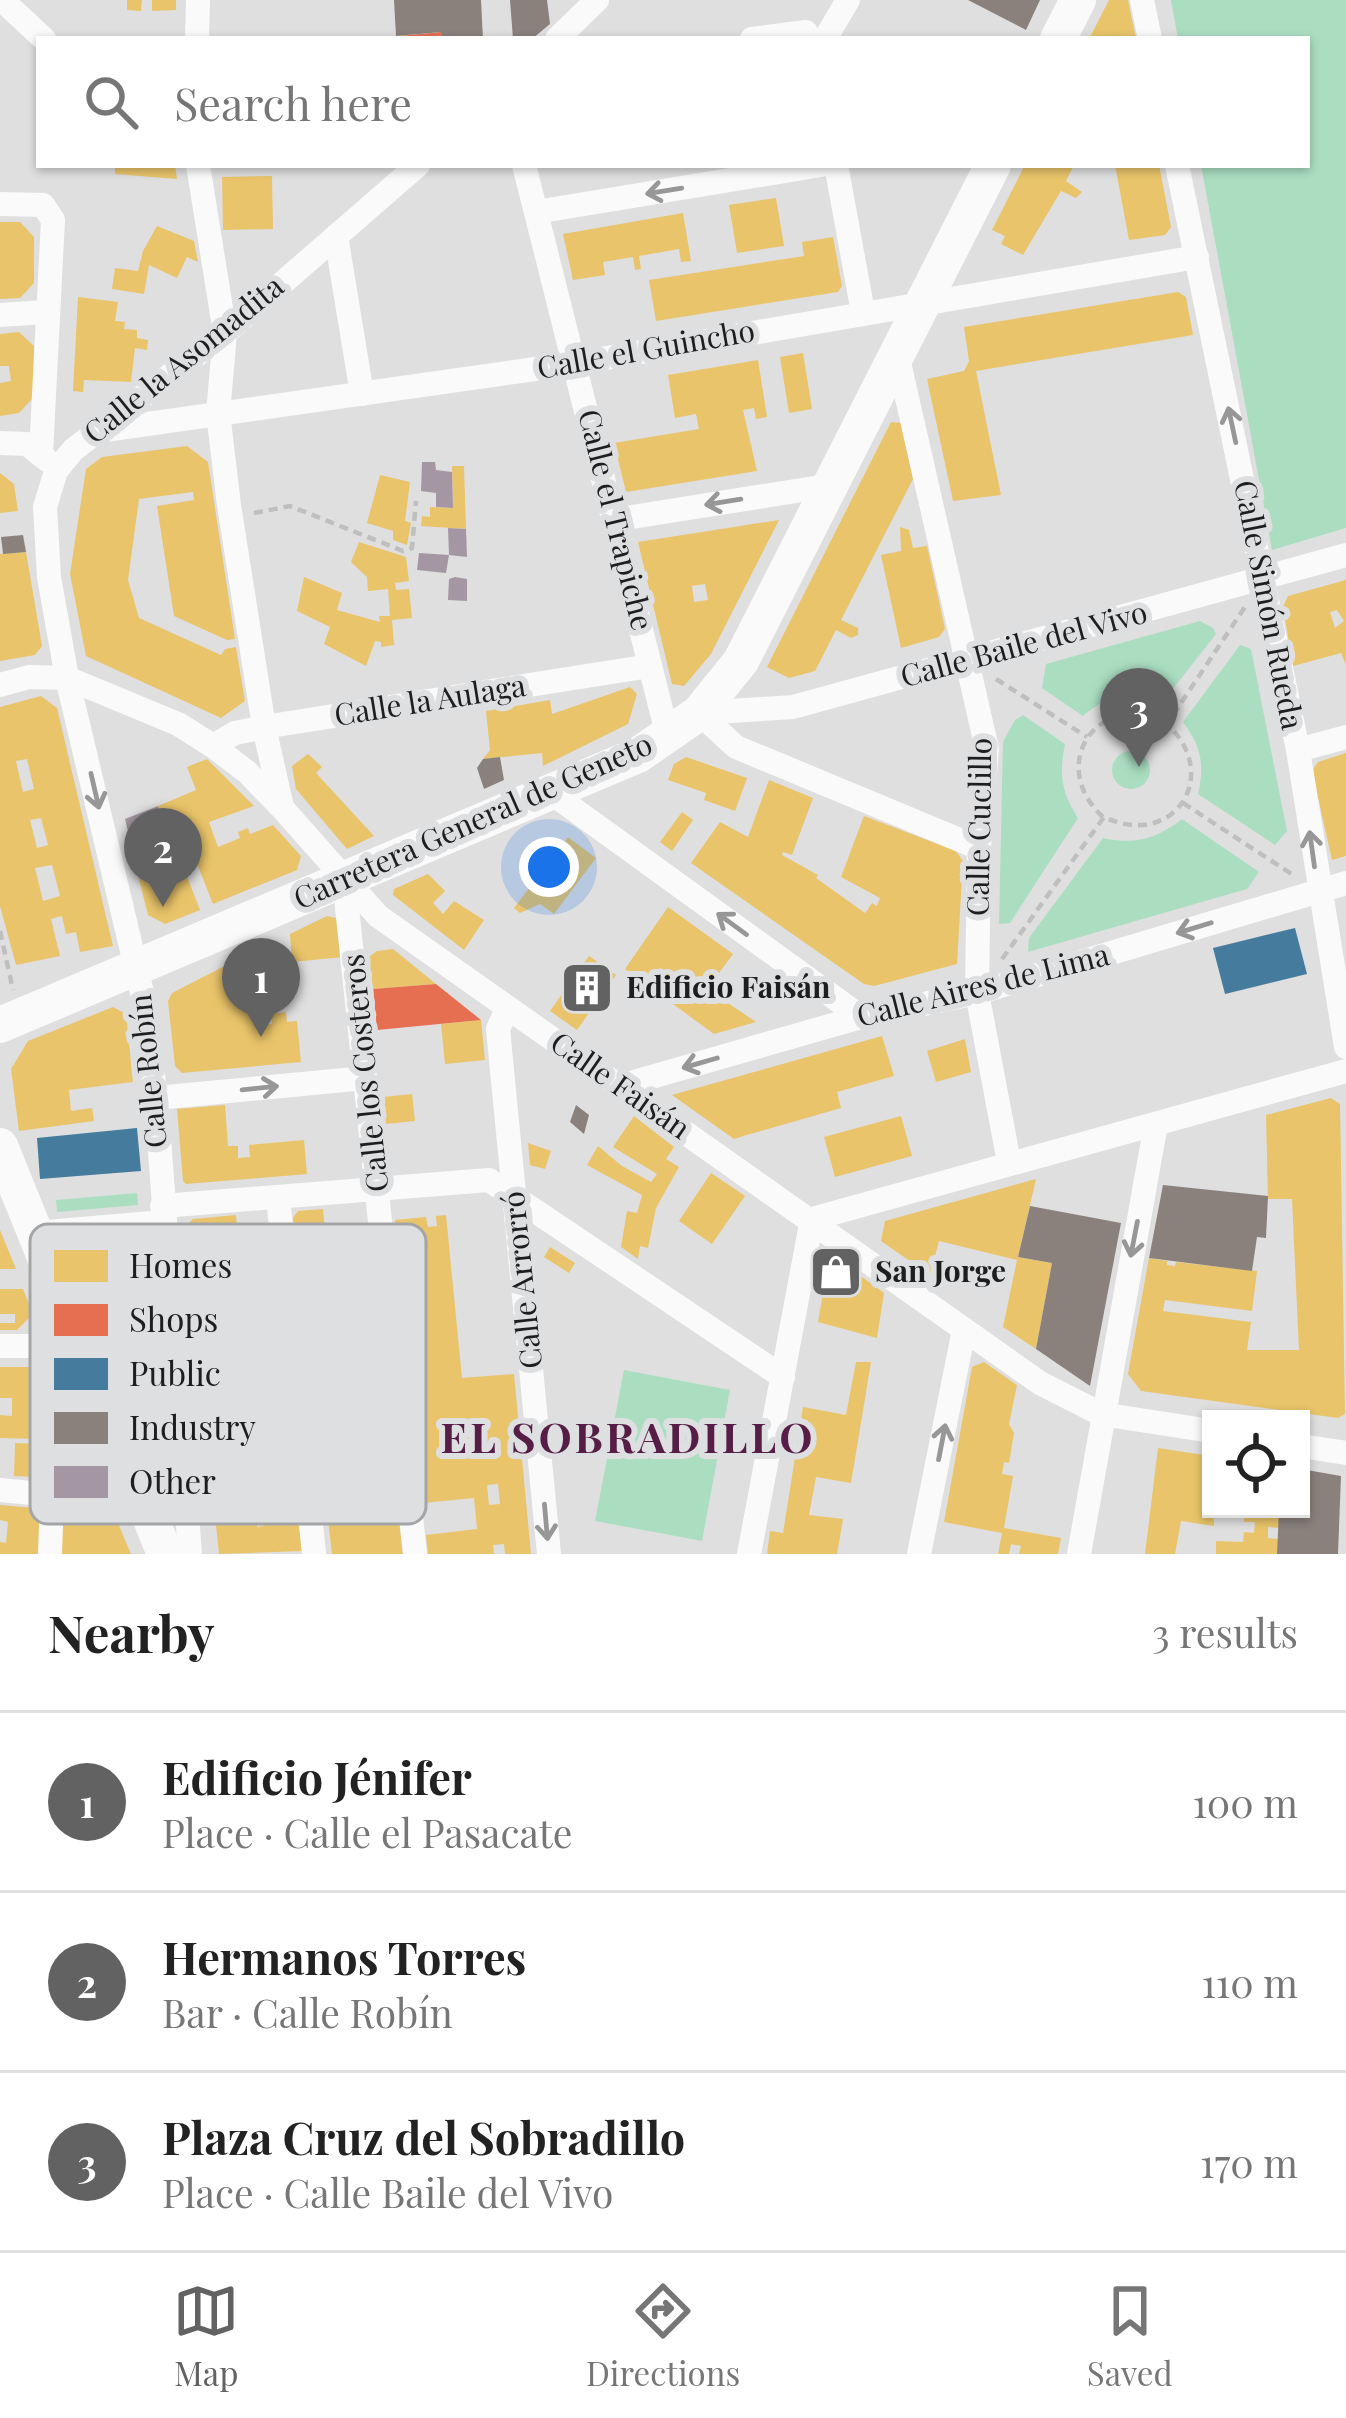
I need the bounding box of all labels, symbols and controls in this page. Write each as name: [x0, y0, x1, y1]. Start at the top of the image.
search box: [36, 36, 1310, 168]
icon: search: [78, 69, 144, 135]
text: Search here: [174, 72, 412, 132]
one-way arrow: [645, 180, 684, 203]
street label: Calle la Asomadita: [75, 265, 291, 451]
street label: Calle el Guincho: [534, 309, 758, 387]
street label: Calle el Trapiche: [570, 405, 664, 634]
one-way arrow: [1219, 406, 1242, 444]
street label: Calle Simón Rueda: [1226, 477, 1314, 733]
one-way arrow: [704, 492, 743, 515]
street label: Calle Baile del Vivo: [896, 591, 1151, 695]
street label: Calle la Aulaga: [331, 664, 528, 734]
pin: 3: [1100, 668, 1178, 767]
street label: Carretera General de Geneto: [287, 723, 658, 917]
street label: Calle Cuclillo: [956, 737, 1000, 917]
one-way arrow: [85, 772, 107, 810]
pin: 2: [124, 808, 202, 907]
one-way arrow: [1300, 830, 1323, 869]
your location: [519, 837, 579, 897]
one-way arrow: [716, 911, 749, 937]
one-way arrow: [1175, 918, 1213, 940]
street label: Calle Aires de Lima: [852, 933, 1113, 1035]
pin: 1: [222, 938, 300, 1037]
street label: Calle los Costeros: [332, 952, 396, 1194]
building icon: Edificio Faisán: [559, 960, 615, 1016]
place label: Edificio Faisán: [626, 966, 831, 1006]
street label: Calle Robín: [119, 992, 175, 1150]
street label: Calle Faisán: [543, 1022, 699, 1147]
one-way arrow: [682, 1053, 720, 1075]
one-way arrow: [240, 1076, 279, 1099]
street label: Calle Arrorró: [492, 1190, 550, 1371]
one-way arrow: [1122, 1218, 1144, 1257]
legend: [30, 1224, 426, 1524]
text: Homes: [129, 1242, 232, 1286]
shop icon: San Jorge: [808, 1244, 864, 1300]
place label: San Jorge: [875, 1250, 1006, 1290]
text: Shops: [129, 1296, 218, 1340]
text: Public: [129, 1350, 221, 1394]
text: Industry: [129, 1404, 256, 1448]
district label: EL SOBRADILLO: [441, 1408, 815, 1464]
map controls: [1202, 1410, 1310, 1518]
button: locate: [1202, 1410, 1310, 1518]
one-way arrow: [932, 1424, 954, 1463]
text: Other: [129, 1458, 216, 1502]
one-way arrow: [535, 1502, 558, 1541]
text: Nearby: [48, 1598, 214, 1666]
text: 3 results: [1152, 1606, 1298, 1658]
text: Edificio Jénifer: [162, 1746, 472, 1806]
text: 1: [80, 1776, 94, 1828]
text: 100 m: [1192, 1776, 1298, 1828]
text: Place · Calle el Pasacate: [162, 1806, 572, 1858]
text: Hermanos Torres: [162, 1926, 526, 1986]
text: 2: [77, 1956, 97, 2008]
text: 110 m: [1201, 1956, 1298, 2008]
text: Bar · Calle Robín: [162, 1986, 453, 2038]
text: Plaza Cruz del Sobradillo: [162, 2106, 685, 2166]
text: 3: [77, 2136, 97, 2188]
text: 170 m: [1200, 2136, 1298, 2188]
text: Place · Calle Baile del Vivo: [162, 2166, 613, 2218]
tab: Map: [173, 2278, 239, 2394]
tab: Directions: [586, 2278, 740, 2394]
tab: Saved: [1087, 2278, 1173, 2394]

